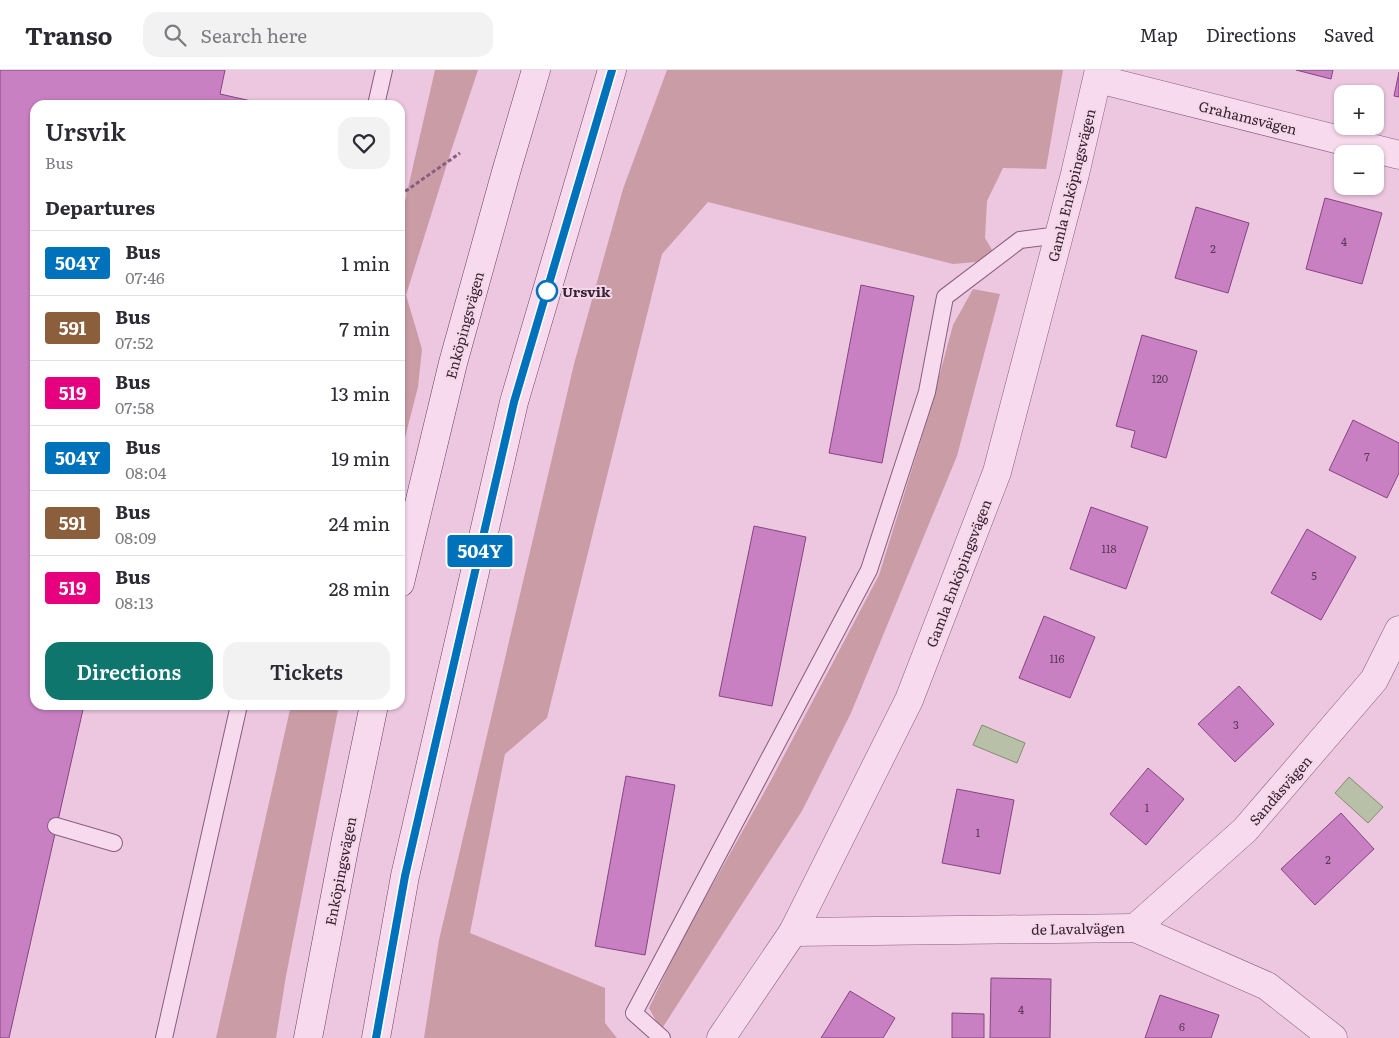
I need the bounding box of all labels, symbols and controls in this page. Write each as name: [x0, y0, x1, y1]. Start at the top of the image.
search box: [143, 12, 493, 57]
text: Transo: [25, 17, 113, 52]
icon: search: [161, 21, 189, 49]
text: Search here: [201, 21, 307, 49]
text: Map: [1140, 21, 1178, 48]
text: Directions: [1206, 21, 1296, 48]
text: Saved: [1324, 21, 1374, 48]
map controls: [1334, 85, 1384, 195]
button: +: [1334, 85, 1384, 135]
street label: Grahamsvägen: [1197, 95, 1299, 139]
street label: Gamla Enköpingsvägen: [1042, 106, 1100, 264]
text: Ursvik: [45, 113, 126, 148]
button: heart: [338, 117, 390, 169]
button: −: [1334, 145, 1384, 195]
text: Bus: [45, 150, 73, 174]
text: Departures: [45, 193, 155, 221]
house number: 4: [1341, 233, 1347, 249]
text: Bus: [125, 237, 160, 265]
house number: 2: [1210, 240, 1216, 256]
text: 504Y: [55, 249, 100, 276]
text: 1 min: [341, 249, 390, 277]
text: 07:46: [125, 265, 165, 289]
street label: Enköpingsvägen: [440, 269, 488, 381]
marker: Ursvik: [536, 280, 558, 302]
place label: Ursvik: [562, 281, 611, 301]
text: Bus: [115, 302, 150, 330]
text: 591: [59, 314, 86, 341]
text: 7 min: [339, 314, 390, 342]
text: 07:52: [115, 330, 153, 354]
text: Bus: [115, 367, 150, 395]
house number: 120: [1152, 370, 1168, 386]
text: 519: [59, 379, 86, 406]
text: 13 min: [331, 379, 390, 407]
text: 07:58: [115, 395, 154, 419]
text: Bus: [125, 432, 160, 460]
text: 504Y: [55, 444, 100, 471]
text: 19 min: [331, 444, 390, 472]
house number: 7: [1364, 448, 1370, 464]
text: 08:04: [125, 460, 167, 484]
street label: Gamla Enköpingsvägen: [921, 496, 995, 650]
text: Bus: [115, 497, 150, 525]
text: 591: [59, 509, 86, 536]
text: 24 min: [329, 509, 390, 537]
text: 08:09: [115, 525, 156, 549]
line badge: 504Y: [445, 535, 515, 567]
text: 504Y: [457, 537, 503, 564]
house number: 118: [1101, 540, 1117, 556]
text: Bus: [115, 562, 150, 590]
house number: 5: [1311, 567, 1317, 583]
text: 519: [59, 574, 86, 601]
text: 28 min: [329, 574, 390, 602]
text: 08:13: [115, 590, 154, 614]
button: Directions: [45, 642, 213, 700]
button: Tickets: [223, 642, 390, 700]
house number: 116: [1050, 650, 1065, 666]
house number: 3: [1233, 716, 1239, 732]
street label: Sandåsvägen: [1244, 751, 1316, 829]
house number: 1: [1145, 799, 1150, 815]
street label: Enköpingsvägen: [320, 815, 360, 927]
house number: 1: [976, 824, 981, 840]
house number: 2: [1325, 851, 1331, 867]
street label: de Lavalvägen: [1031, 917, 1125, 939]
house number: 4: [1018, 1001, 1024, 1017]
house number: 6: [1179, 1018, 1185, 1034]

